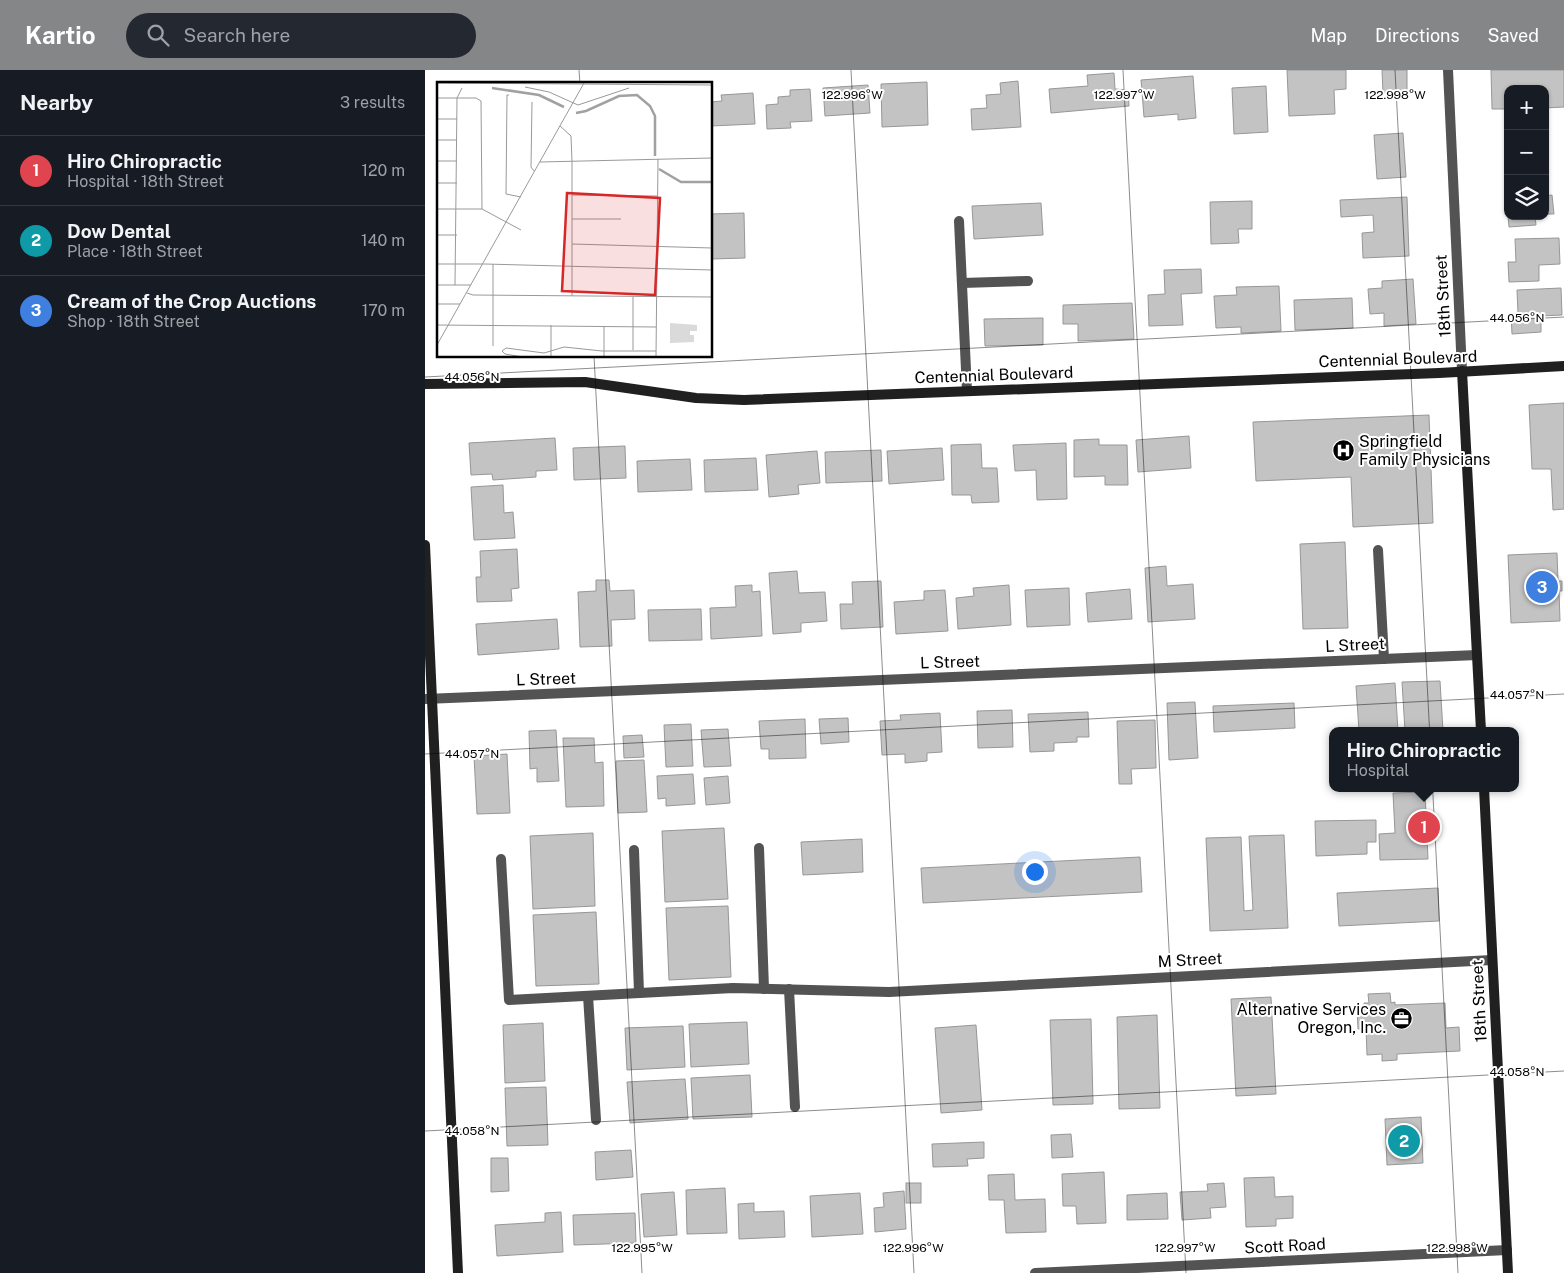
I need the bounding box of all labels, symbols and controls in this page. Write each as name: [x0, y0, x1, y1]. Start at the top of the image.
search box: [126, 13, 476, 58]
text: Kartio: [25, 21, 96, 49]
icon: search: [144, 21, 172, 49]
text: Search here: [184, 24, 290, 46]
text: Map: [1310, 25, 1347, 46]
text: Directions: [1375, 25, 1460, 46]
text: Saved: [1488, 25, 1539, 46]
inset map: [437, 82, 713, 358]
map controls: [1504, 85, 1549, 220]
button: +: [1504, 85, 1549, 130]
text: 122.996°W: [821, 88, 883, 102]
text: 122.997°W: [1094, 88, 1155, 102]
text: 122.998°W: [1364, 88, 1426, 102]
text: Nearby: [20, 90, 93, 115]
text: 3 results: [340, 93, 405, 112]
button: −: [1504, 130, 1549, 175]
text: Hiro Chiropractic: [67, 150, 222, 172]
text: 1: [33, 161, 39, 180]
text: 120 m: [361, 161, 405, 180]
text: Hospital · 18th Street: [67, 172, 224, 191]
button: layers: [1504, 175, 1549, 220]
text: Dow Dental: [67, 220, 171, 242]
text: 2: [31, 231, 41, 250]
text: 140 m: [361, 231, 405, 250]
text: Place · 18th Street: [67, 242, 203, 261]
street label: 18th Street: [1431, 254, 1455, 338]
text: Cream of the Crop Auctions: [67, 290, 316, 312]
text: 3: [31, 301, 41, 320]
text: 170 m: [362, 301, 405, 320]
text: 44.056°N: [1490, 311, 1544, 325]
text: Shop · 18th Street: [67, 312, 200, 331]
street label: Centennial Boulevard: [1318, 347, 1478, 371]
street label: Centennial Boulevard: [914, 363, 1074, 387]
text: 44.056°N: [445, 370, 499, 384]
place label: Springfield Family Physicians: [1359, 432, 1490, 469]
hospital icon: Springfield Family Physicians: [1331, 438, 1355, 462]
pin: 3: [1526, 568, 1558, 606]
street label: L Street: [1325, 634, 1385, 656]
street label: L Street: [920, 651, 980, 673]
street label: L Street: [516, 668, 576, 690]
text: 44.057°N: [1490, 688, 1544, 702]
popup: [1329, 727, 1519, 792]
text: Hiro Chiropractic: [1347, 739, 1501, 761]
text: 44.057°N: [445, 747, 499, 761]
text: Hospital: [1347, 761, 1409, 780]
pin: 1: [1408, 808, 1440, 846]
your location: [1022, 859, 1048, 885]
street label: M Street: [1157, 949, 1223, 971]
street label: 18th Street: [1467, 959, 1491, 1043]
place label: Alternative Services Oregon, Inc.: [1236, 1000, 1386, 1037]
office icon: Alternative Services Oregon, Inc.: [1390, 1006, 1414, 1030]
text: 44.058°N: [1489, 1065, 1545, 1079]
pin: 2: [1388, 1122, 1420, 1160]
text: 44.058°N: [444, 1124, 500, 1138]
street label: Scott Road: [1244, 1234, 1326, 1258]
text: 122.995°W: [611, 1241, 673, 1255]
text: 122.996°W: [882, 1241, 944, 1255]
text: 122.997°W: [1155, 1241, 1216, 1255]
text: 122.998°W: [1426, 1241, 1488, 1255]

